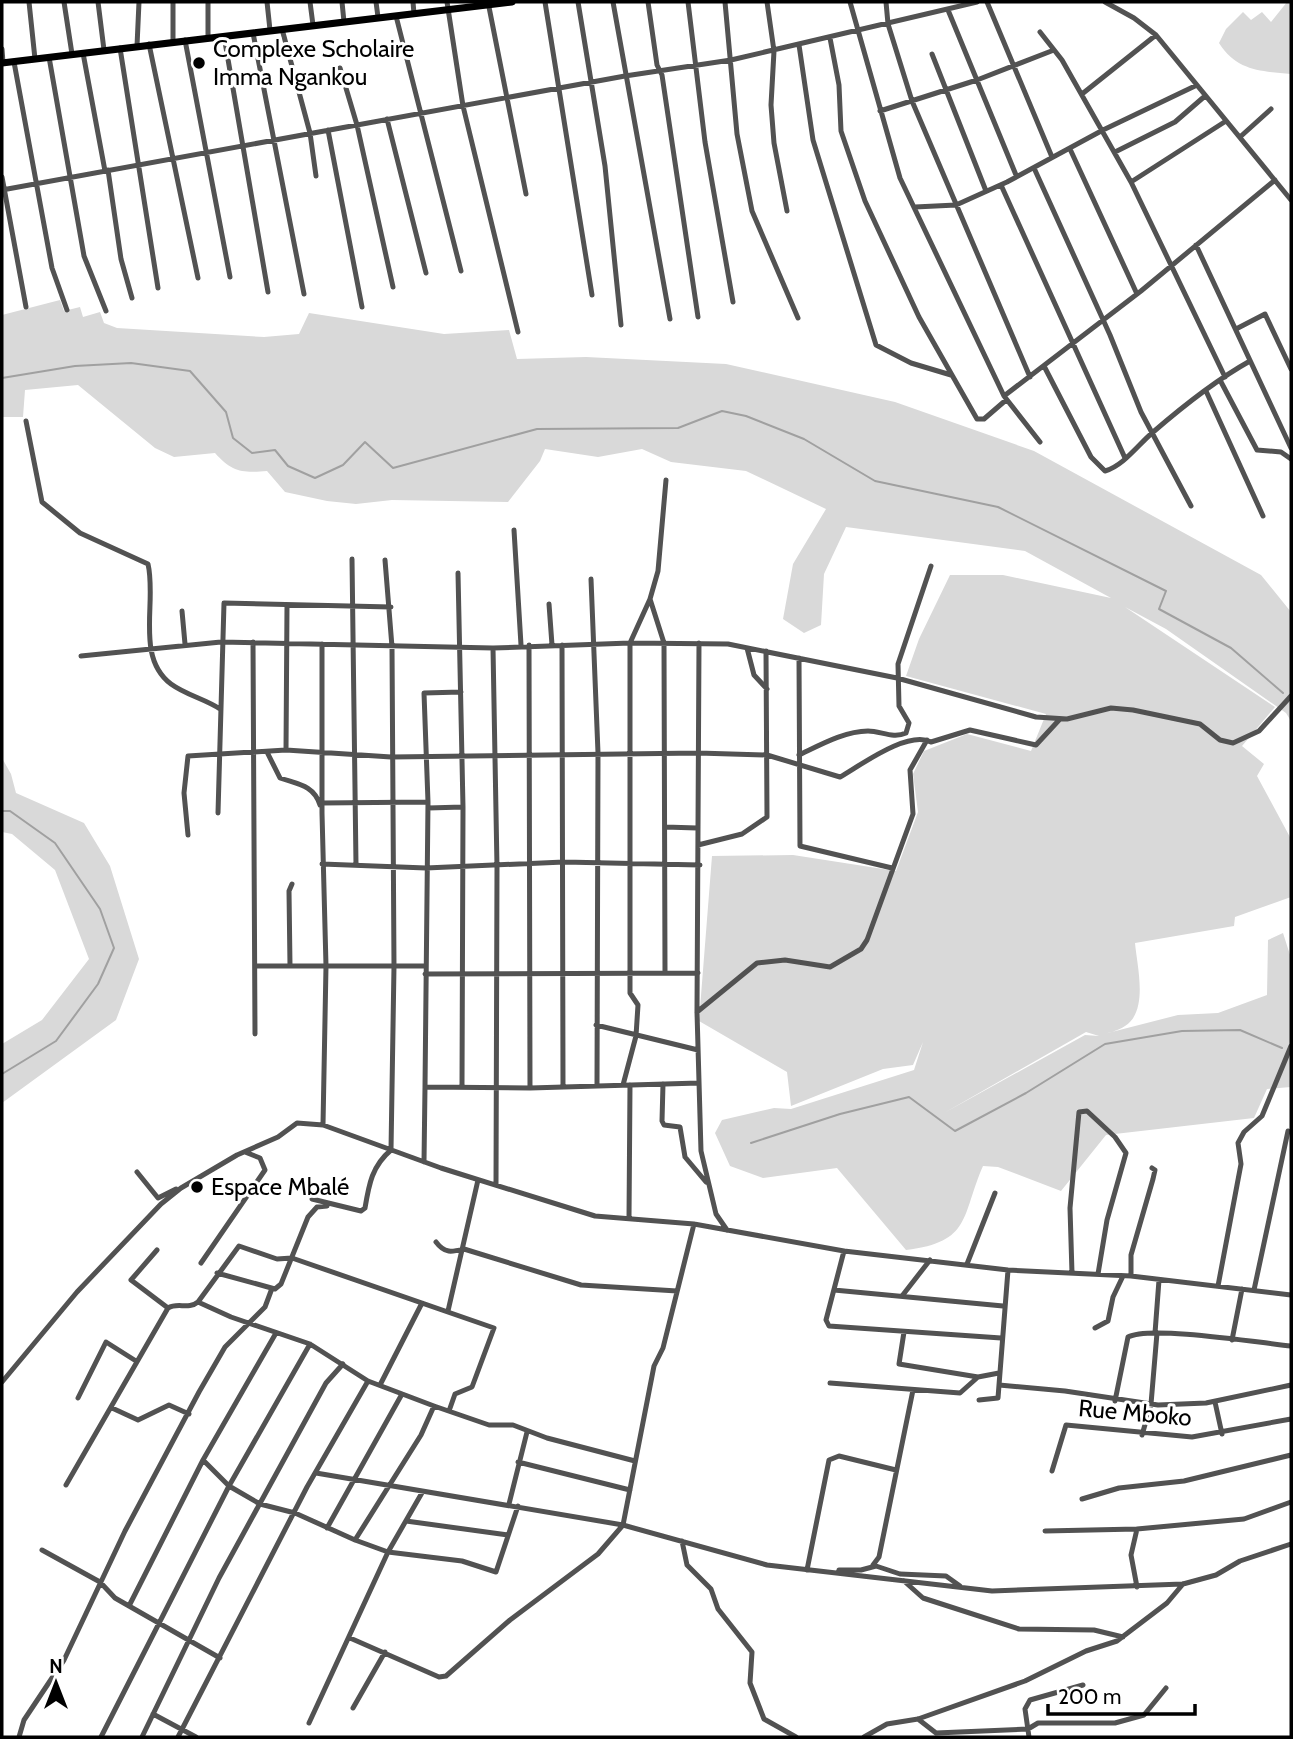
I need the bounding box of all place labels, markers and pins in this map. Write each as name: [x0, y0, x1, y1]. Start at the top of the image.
place label: Complexe Scholaire Imma Ngankou: [213, 34, 414, 91]
marker: Complexe Scholaire Imma Ngankou: [191, 55, 207, 71]
place label: Espace Mbalé: [211, 1172, 349, 1201]
marker: Espace Mbalé: [189, 1179, 205, 1195]

